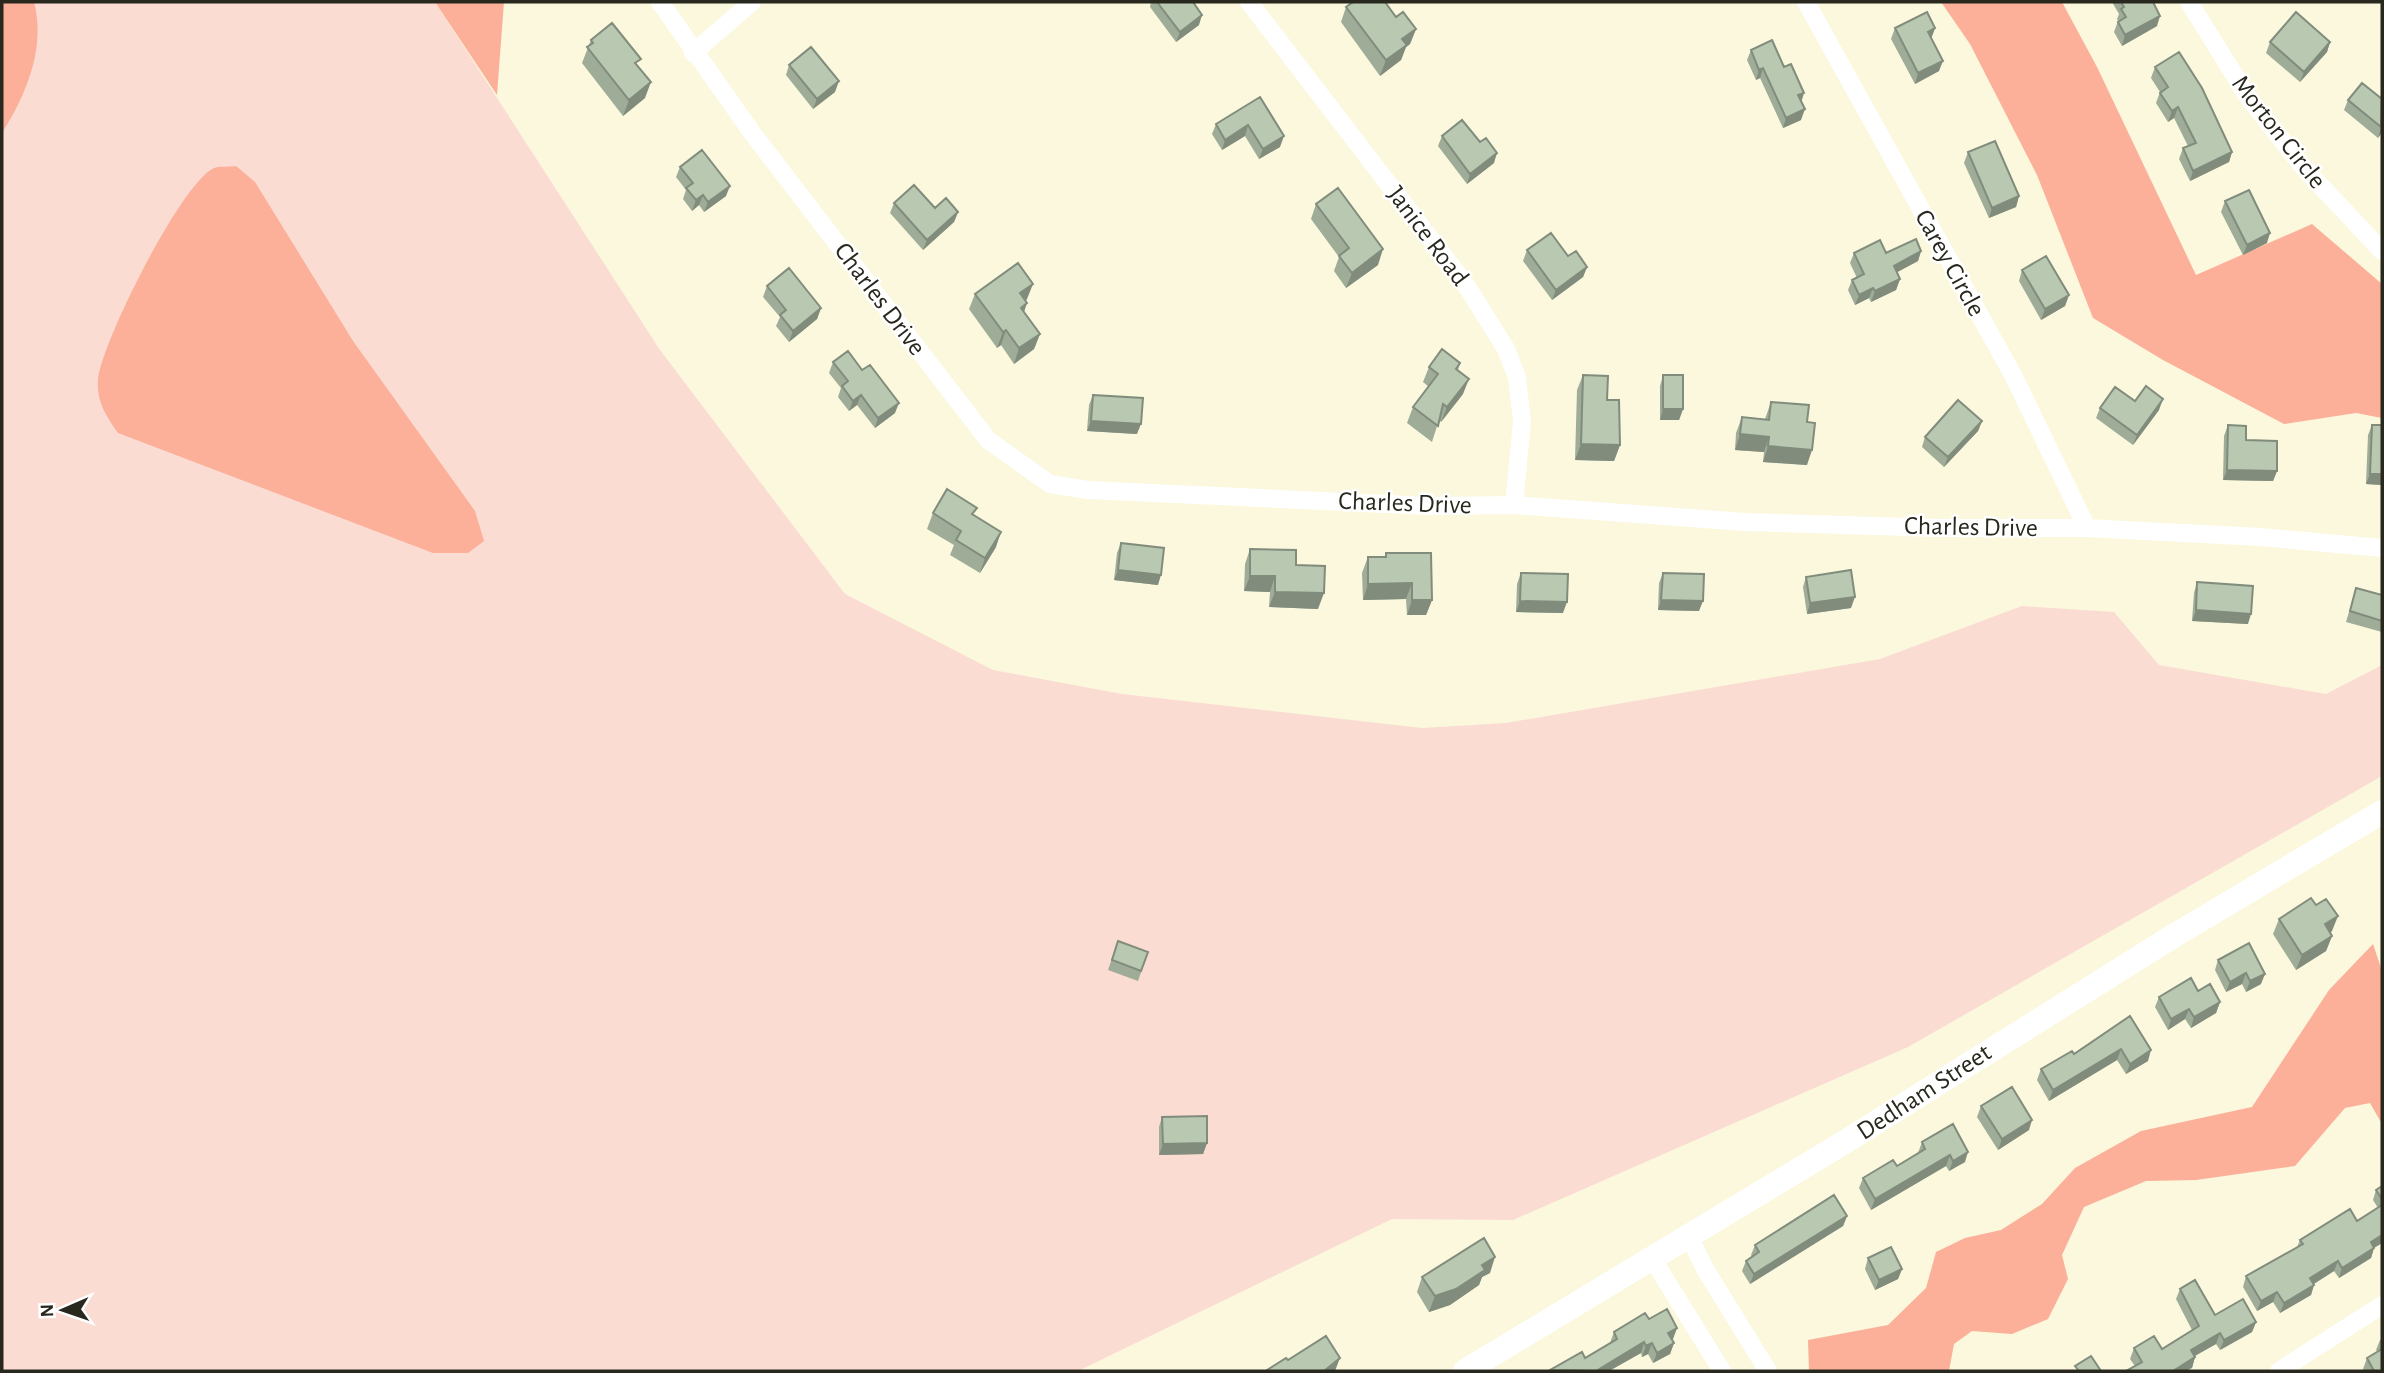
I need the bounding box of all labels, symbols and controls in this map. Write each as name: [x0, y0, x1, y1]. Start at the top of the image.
street label: Morton Circle: [2227, 71, 2331, 193]
street label: Janice Road: [1382, 181, 1474, 291]
street label: Carey Circle: [1910, 205, 1990, 321]
street label: Charles Drive: [829, 238, 931, 360]
street label: Charles Drive: [1338, 488, 1472, 518]
street label: Charles Drive: [1904, 513, 2038, 541]
street label: Dedham Street: [1852, 1039, 1996, 1145]
north arrow: [28, 1275, 98, 1345]
text: N: [38, 1304, 57, 1317]

